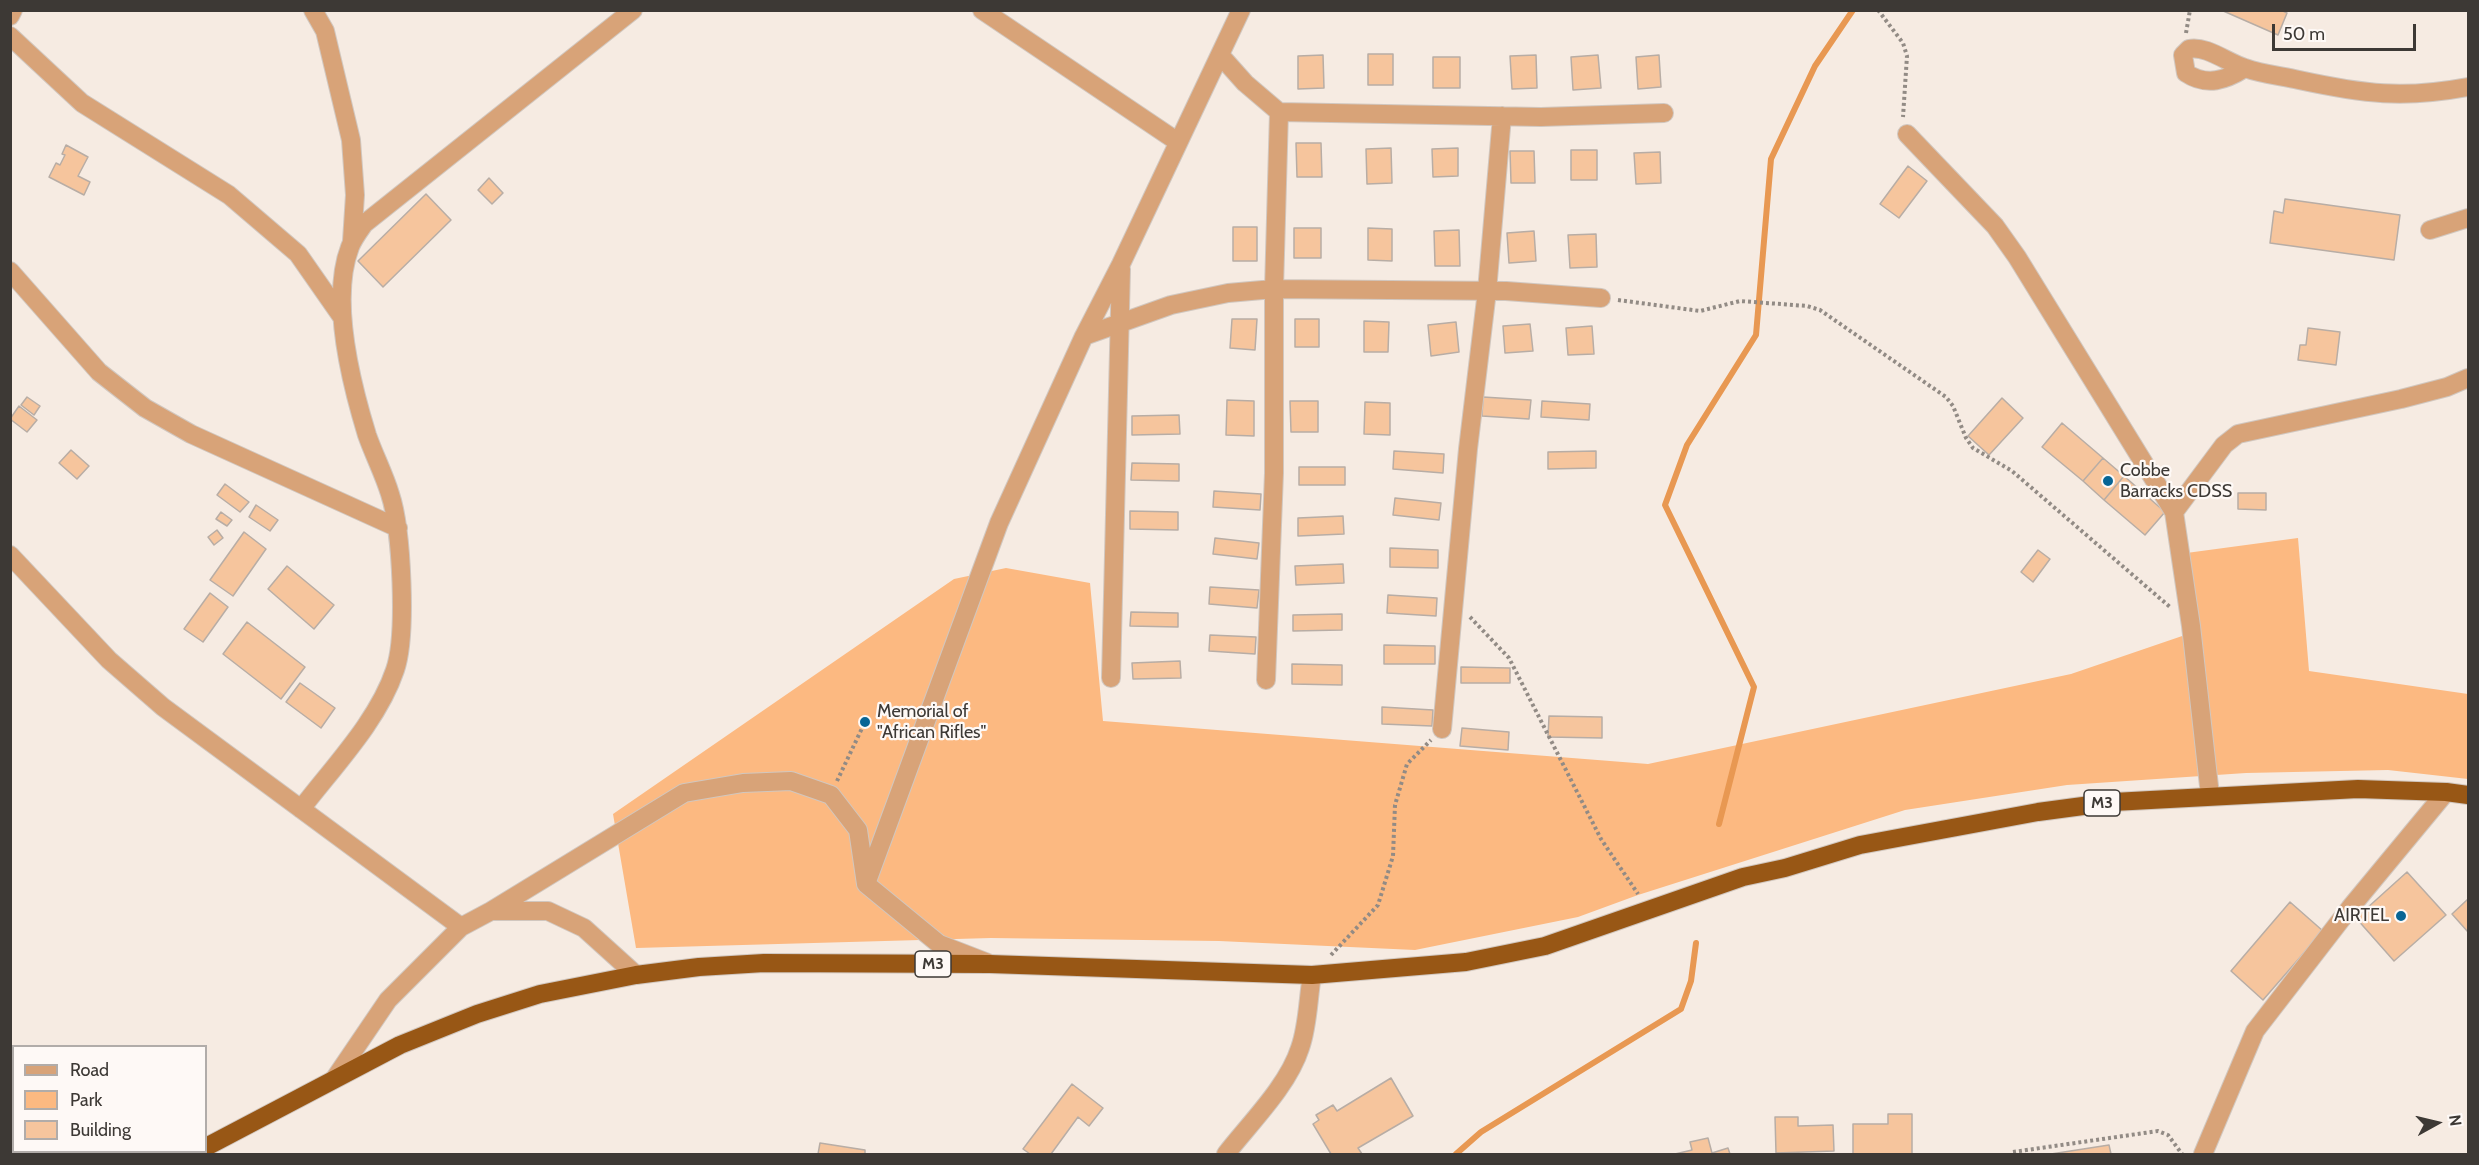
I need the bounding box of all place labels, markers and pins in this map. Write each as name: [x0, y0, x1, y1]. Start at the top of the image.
place label: Cobbe Barracks CDSS: [2120, 460, 2232, 502]
marker: Cobbe Barracks CDSS: [2101, 474, 2115, 488]
place label: Memorial of "African Rifles": [877, 701, 986, 744]
marker: Memorial of "African Rifles": [858, 715, 872, 729]
place label: AIRTEL: [2334, 905, 2389, 927]
marker: AIRTEL: [2394, 909, 2408, 923]

